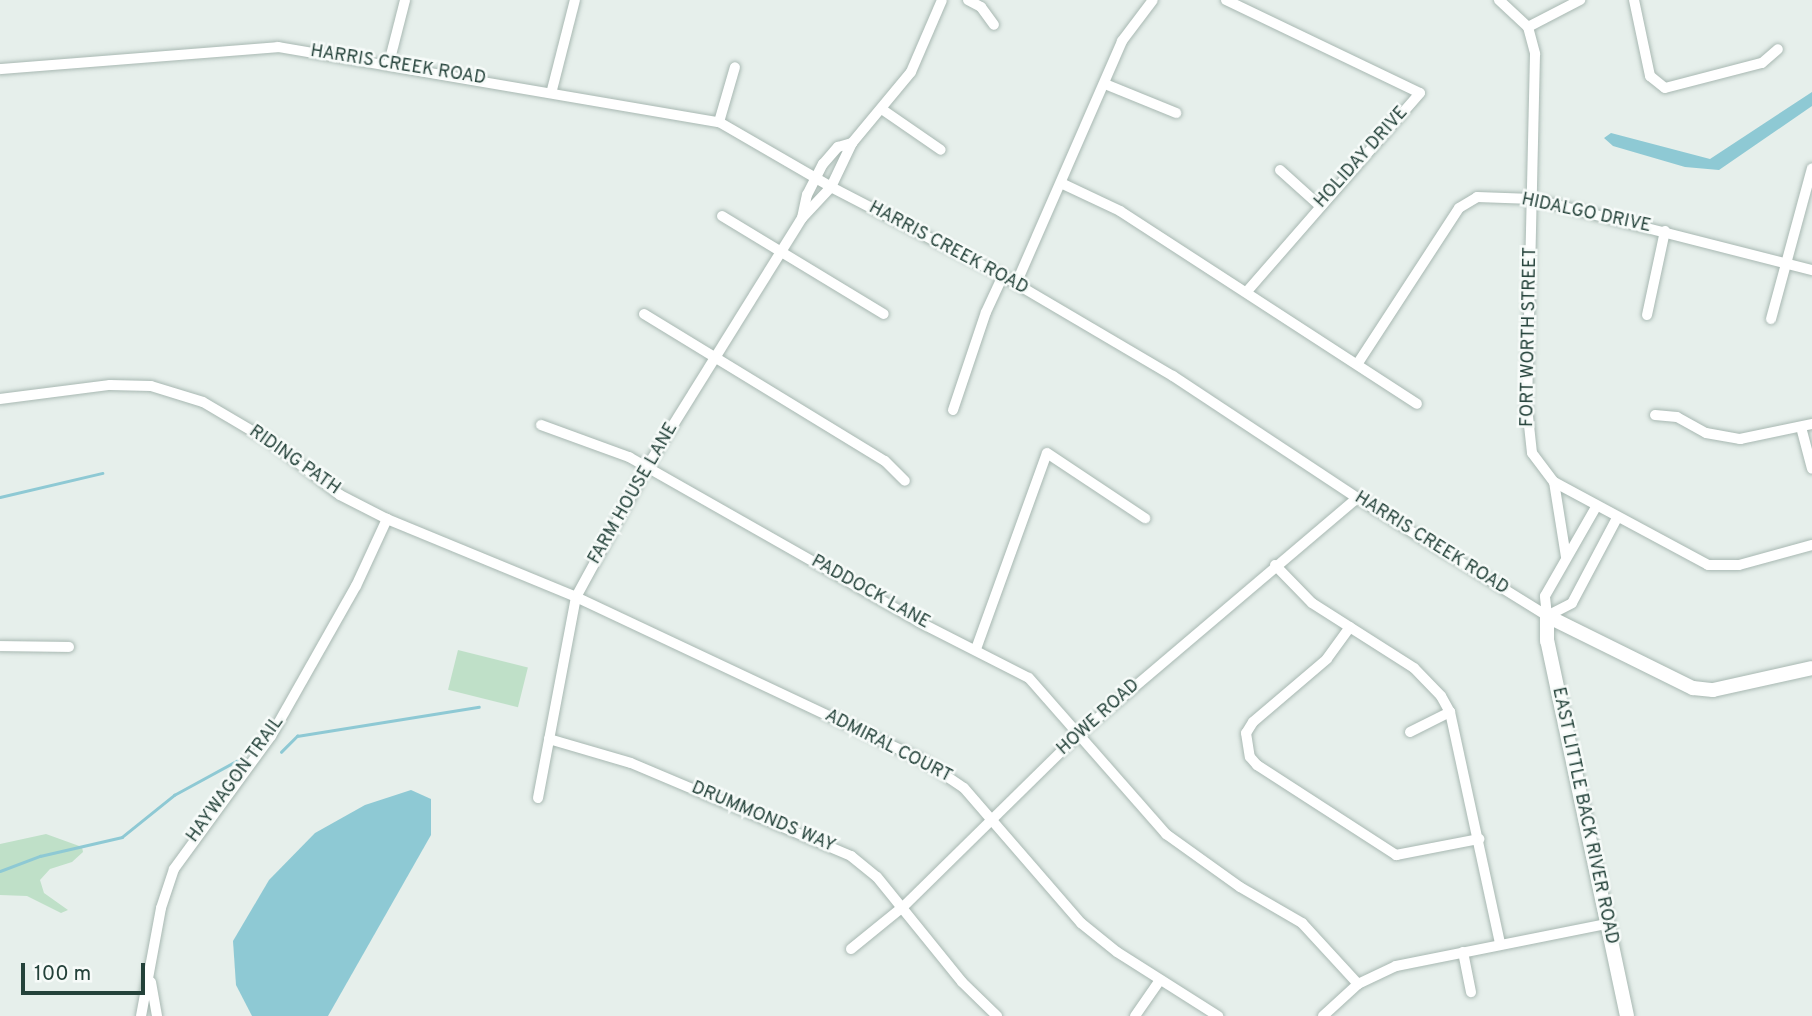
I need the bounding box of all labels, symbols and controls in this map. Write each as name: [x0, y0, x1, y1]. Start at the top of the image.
street label: HARRIS CREEK ROAD: [309, 41, 487, 91]
street label: HOLIDAY DRIVE: [1311, 103, 1413, 213]
street label: HIDALGO DRIVE: [1519, 190, 1653, 238]
street label: HARRIS CREEK ROAD: [865, 198, 1031, 300]
street label: FORT WORTH STREET: [1518, 246, 1542, 428]
street label: FARM HOUSE LANE: [585, 419, 683, 569]
street label: RIDING PATH: [244, 422, 344, 500]
street label: HARRIS CREEK ROAD: [1350, 488, 1512, 600]
street label: PADDOCK LANE: [807, 551, 933, 635]
street label: HOWE ROAD: [1053, 675, 1145, 761]
street label: EAST LITTLE BACK RIVER ROAD: [1546, 685, 1622, 947]
street label: ADMIRAL COURT: [821, 706, 955, 788]
street label: HAYWAGON TRAIL: [183, 712, 289, 848]
street label: DRUMMONDS WAY: [688, 778, 838, 858]
scale bar: [24, 950, 149, 994]
text: 100 m: [34, 961, 91, 988]

